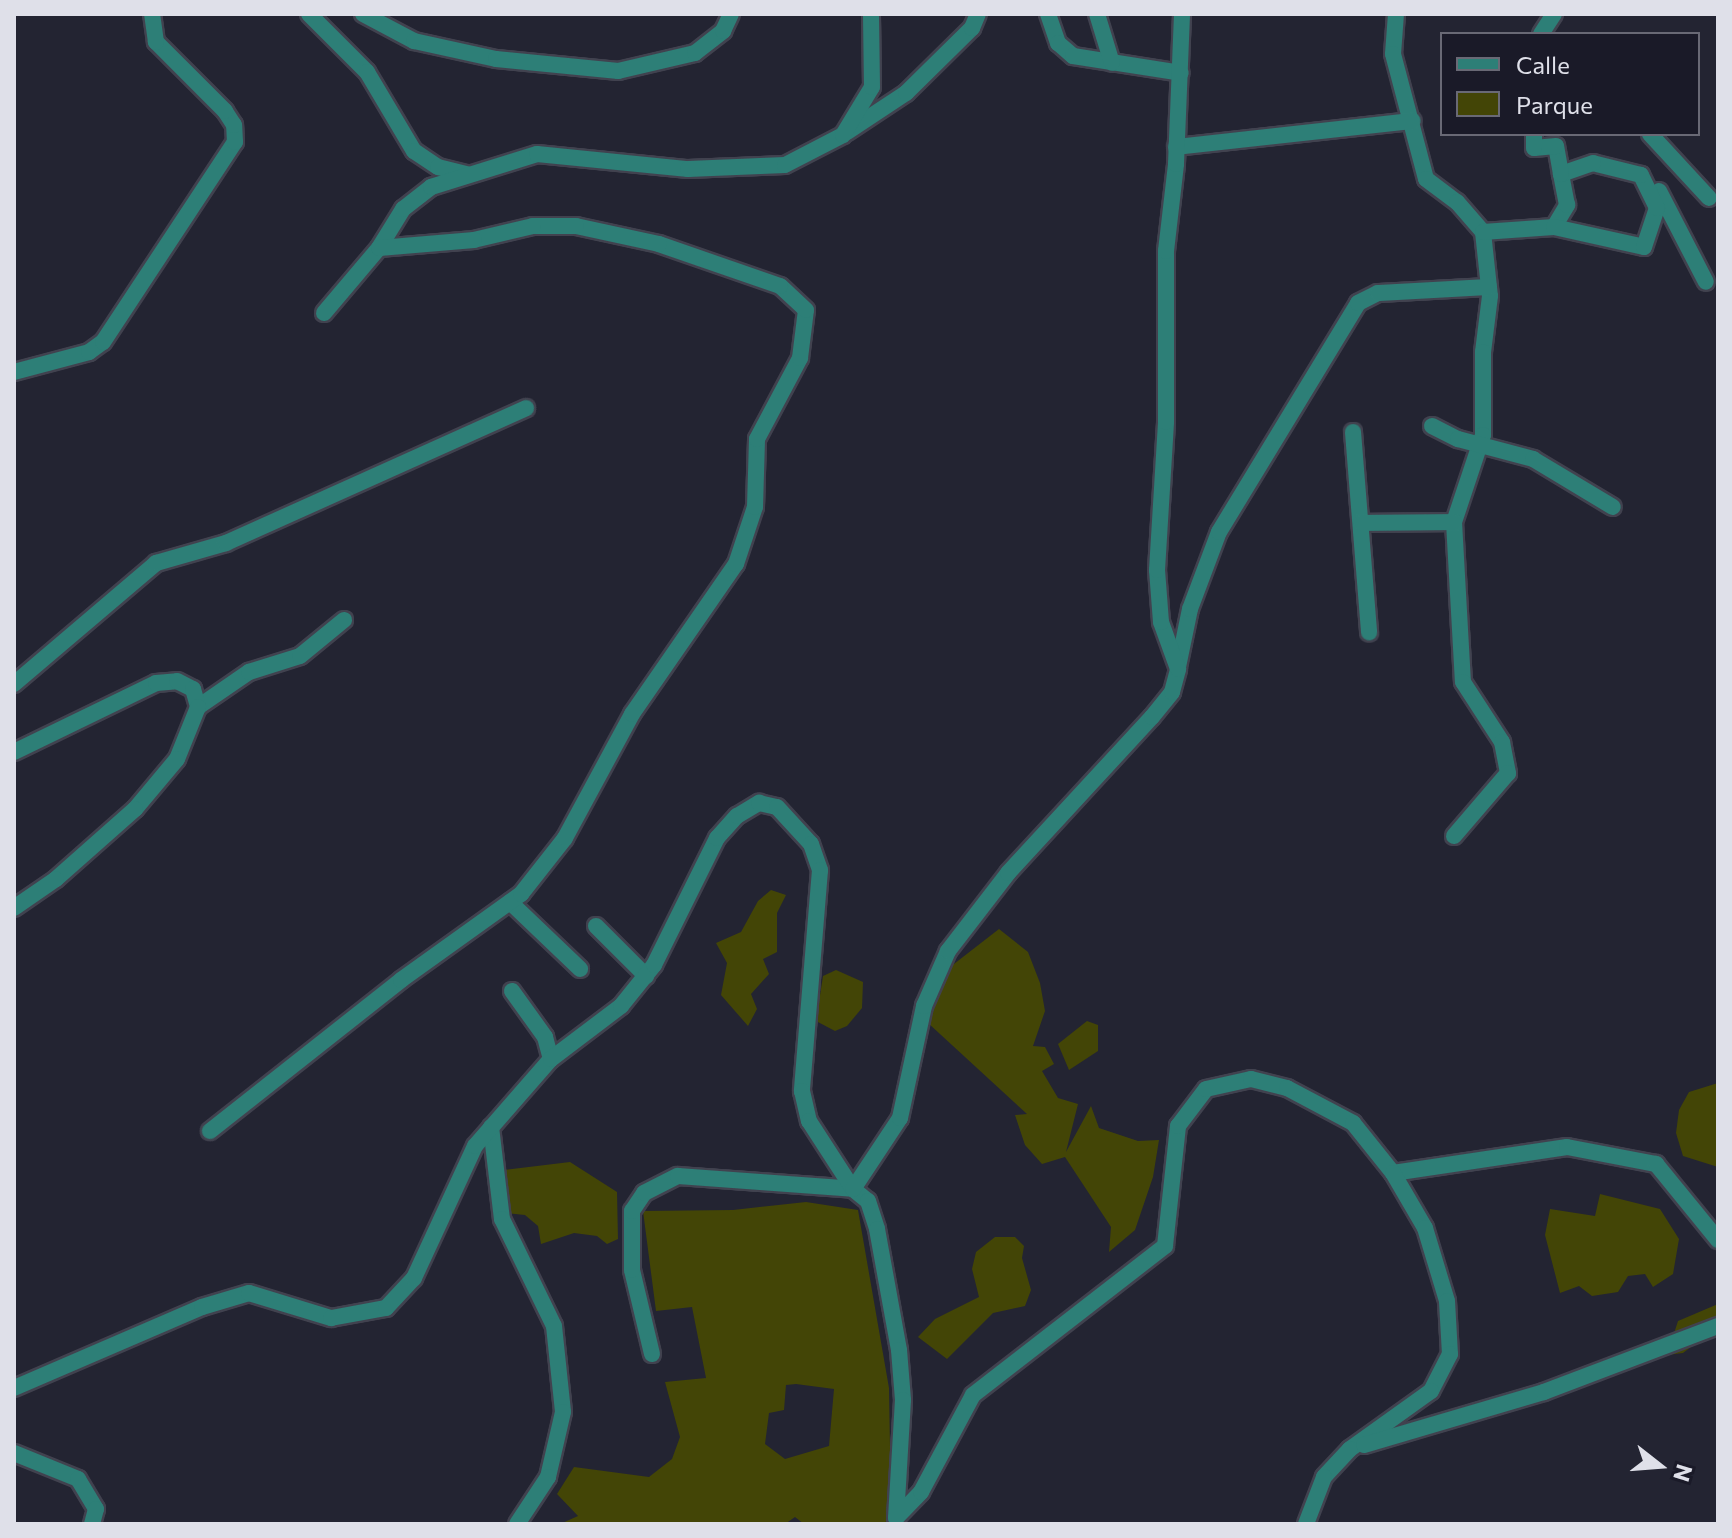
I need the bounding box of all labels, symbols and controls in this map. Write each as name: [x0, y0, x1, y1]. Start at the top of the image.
legend: [1440, 32, 1700, 136]
text: Calle: [1516, 50, 1570, 79]
text: Parque: [1516, 90, 1593, 119]
north arrow: [1620, 1426, 1700, 1506]
text: N: [1668, 1461, 1699, 1485]

